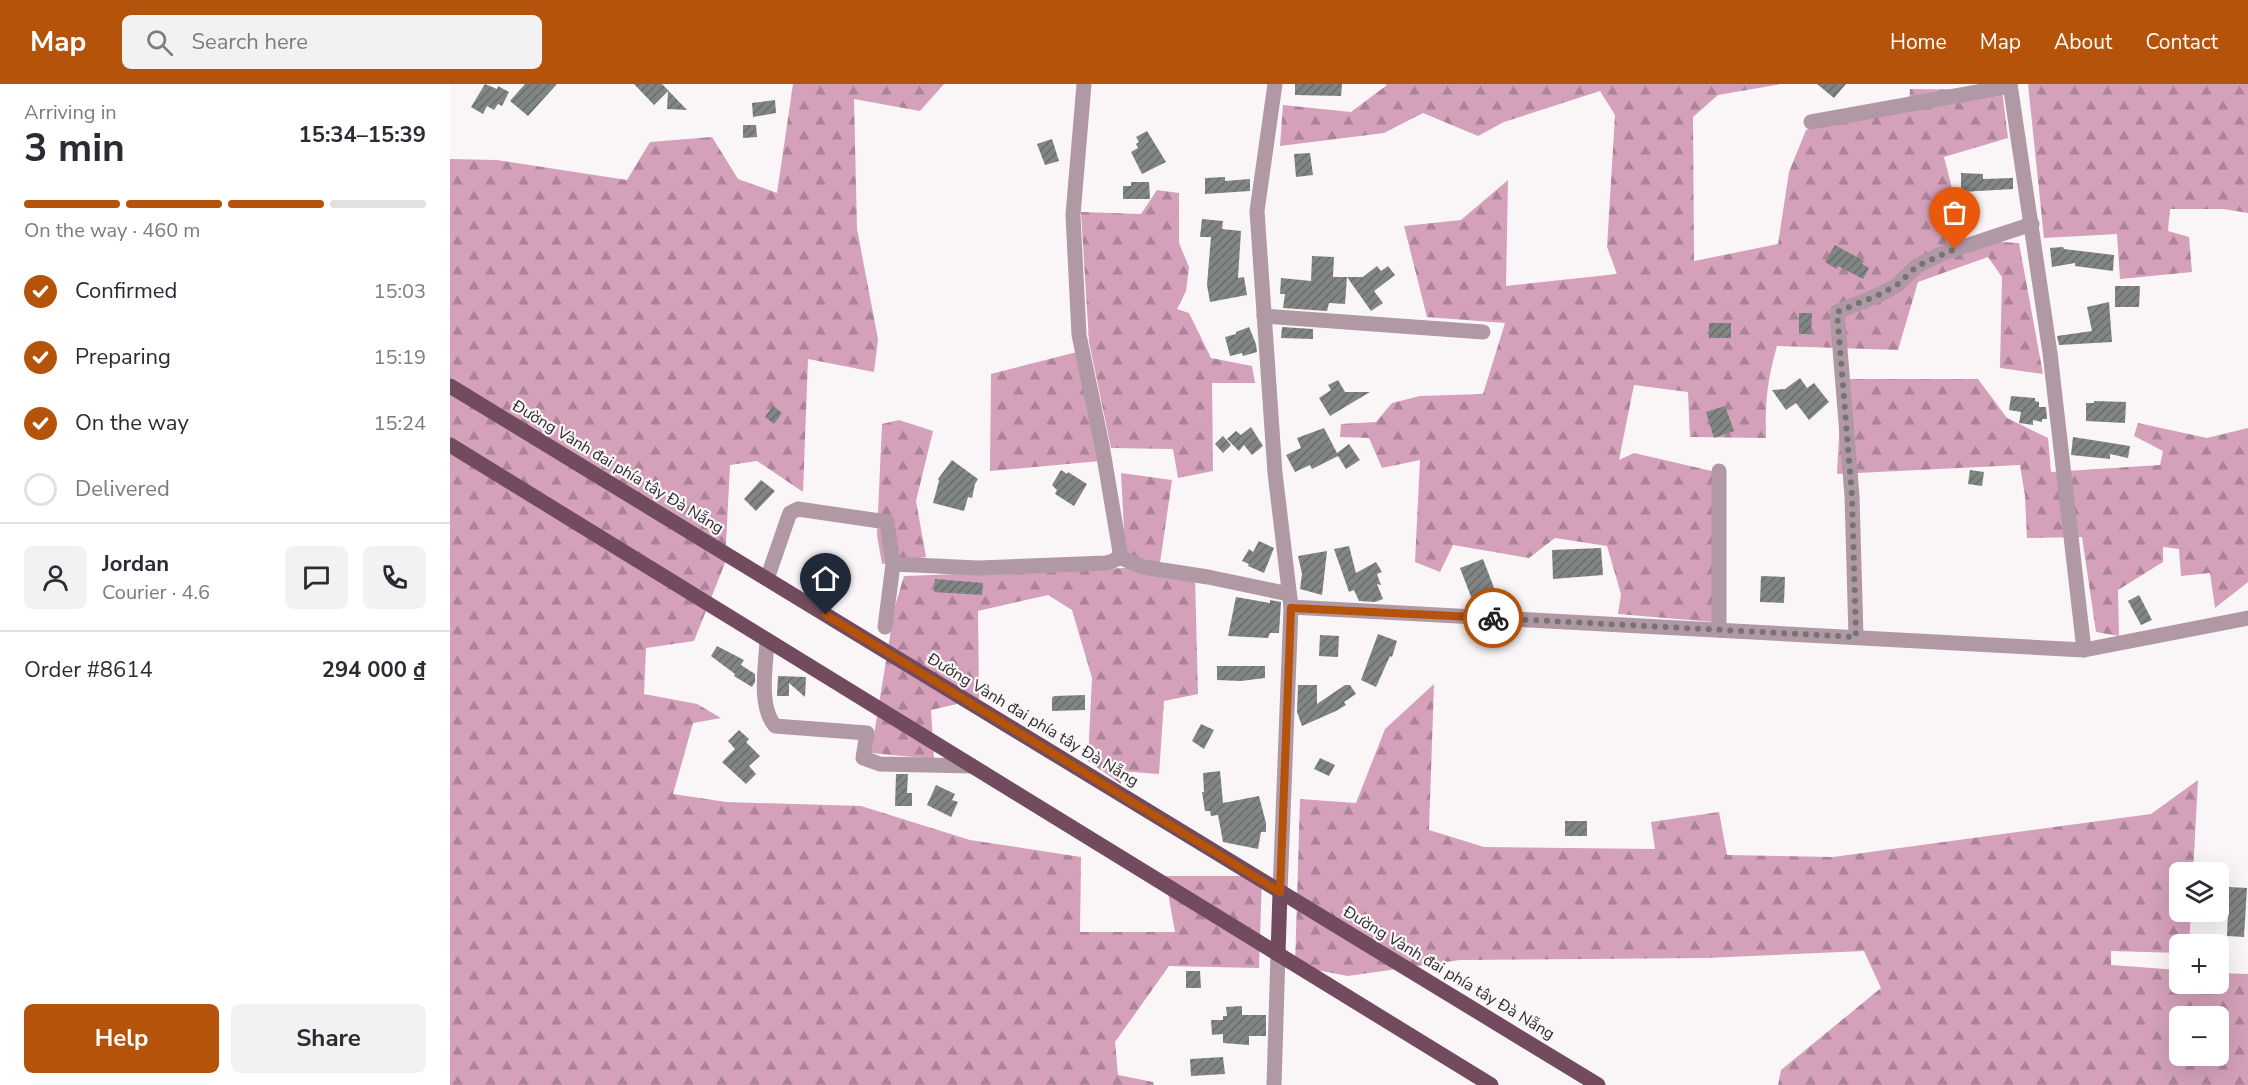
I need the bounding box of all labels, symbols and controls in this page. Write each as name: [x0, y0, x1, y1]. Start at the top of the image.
search box: [122, 15, 542, 69]
text: Map: [30, 23, 86, 61]
icon: search: [143, 26, 176, 59]
text: Search here: [191, 27, 308, 57]
text: Home: [1890, 28, 1947, 56]
text: Map: [1980, 28, 2021, 56]
text: About: [2054, 28, 2112, 56]
text: Contact: [2145, 28, 2218, 56]
text: Arriving in: [24, 99, 117, 126]
text: 15:34–15:39: [298, 120, 426, 150]
text: 3 min: [24, 122, 125, 175]
pin: [1929, 187, 1980, 249]
icon: bag: [1938, 196, 1971, 229]
text: On the way · 460 m: [24, 217, 200, 244]
icon: check: [24, 275, 57, 308]
text: Confirmed: [75, 276, 177, 306]
text: 15:03: [373, 278, 426, 305]
icon: check: [24, 341, 57, 374]
text: Preparing: [75, 342, 171, 372]
text: 15:19: [373, 344, 426, 371]
street label: Đường Vành đai phía tây Đà Nẵng: [507, 394, 728, 539]
icon: check: [24, 407, 57, 440]
text: On the way: [75, 408, 189, 438]
text: 15:24: [373, 410, 426, 437]
text: Delivered: [75, 474, 170, 504]
button: person: [24, 546, 87, 609]
button: chat: [285, 546, 348, 609]
button: phone: [363, 546, 426, 609]
text: Jordan: [102, 549, 169, 579]
pin: [800, 553, 851, 615]
icon: home: [809, 562, 842, 595]
text: Courier · 4.6: [102, 579, 210, 606]
courier: [1463, 588, 1523, 648]
icon: bike: [1477, 602, 1510, 635]
street label: Đường Vành đai phía tây Đà Nẵng: [922, 647, 1143, 792]
text: Order #8614: [24, 655, 153, 685]
text: 294 000 ₫: [322, 655, 426, 685]
map controls: [2169, 862, 2229, 1066]
button: layers: [2169, 862, 2229, 922]
street label: Đường Vành đai phía tây Đà Nẵng: [1338, 900, 1559, 1045]
button: +: [2169, 934, 2229, 994]
button: Help: [24, 1004, 219, 1073]
button: Share: [231, 1004, 426, 1073]
button: −: [2169, 1006, 2229, 1066]

